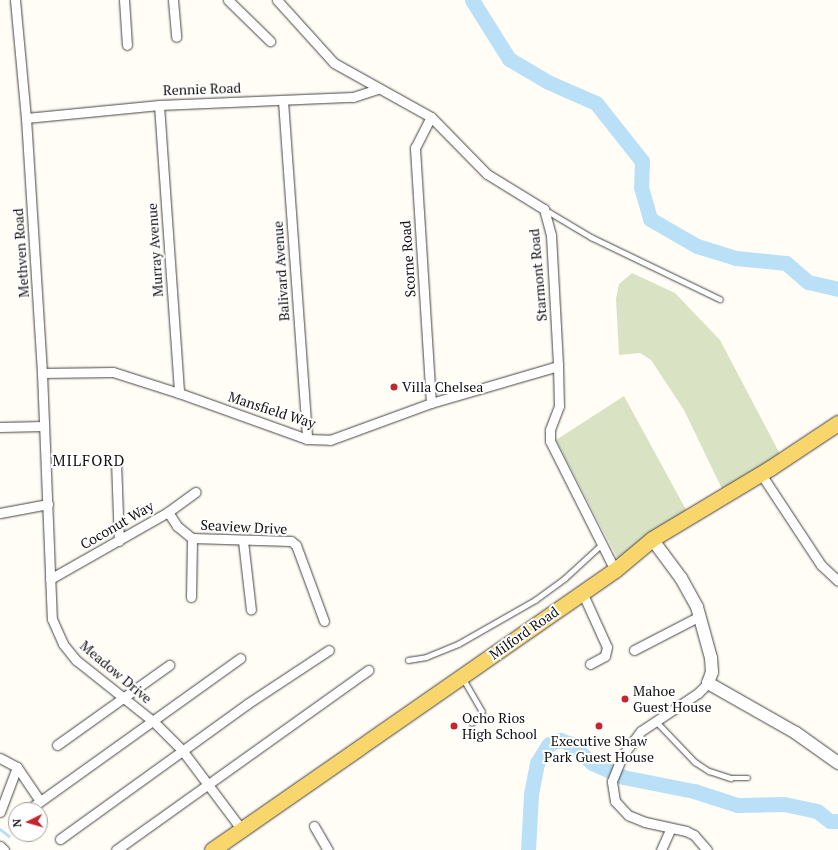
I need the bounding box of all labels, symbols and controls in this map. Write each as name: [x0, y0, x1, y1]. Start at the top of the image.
street label: Rennie Road: [163, 79, 241, 99]
street label: Murray Avenue: [143, 202, 167, 298]
street label: Methven Road: [10, 208, 32, 298]
street label: Balivard Avenue: [269, 220, 293, 322]
street label: Scorne Road: [397, 220, 419, 298]
street label: Starmont Road: [526, 228, 550, 322]
place label: Villa Chelsea: [402, 379, 483, 395]
marker: Villa Chelsea: [389, 382, 399, 392]
street label: Mansfield Way: [226, 388, 318, 432]
district label: MILFORD: [53, 452, 125, 470]
street label: Coconut Way: [77, 497, 157, 553]
street label: Seaview Drive: [200, 516, 288, 538]
street label: Milford Road: [486, 603, 562, 663]
street label: Meadow Drive: [77, 637, 155, 707]
place label: Mahoe Guest House: [633, 683, 711, 716]
marker: Mahoe Guest House: [620, 694, 630, 704]
place label: Ocho Rios High School: [462, 710, 537, 742]
marker: Ocho Rios High School: [449, 721, 459, 731]
marker: Executive Shaw Park Guest House: [594, 721, 604, 731]
place label: Executive Shaw Park Guest House: [544, 733, 654, 766]
north arrow: [8, 802, 48, 842]
text: N: [10, 818, 24, 828]

